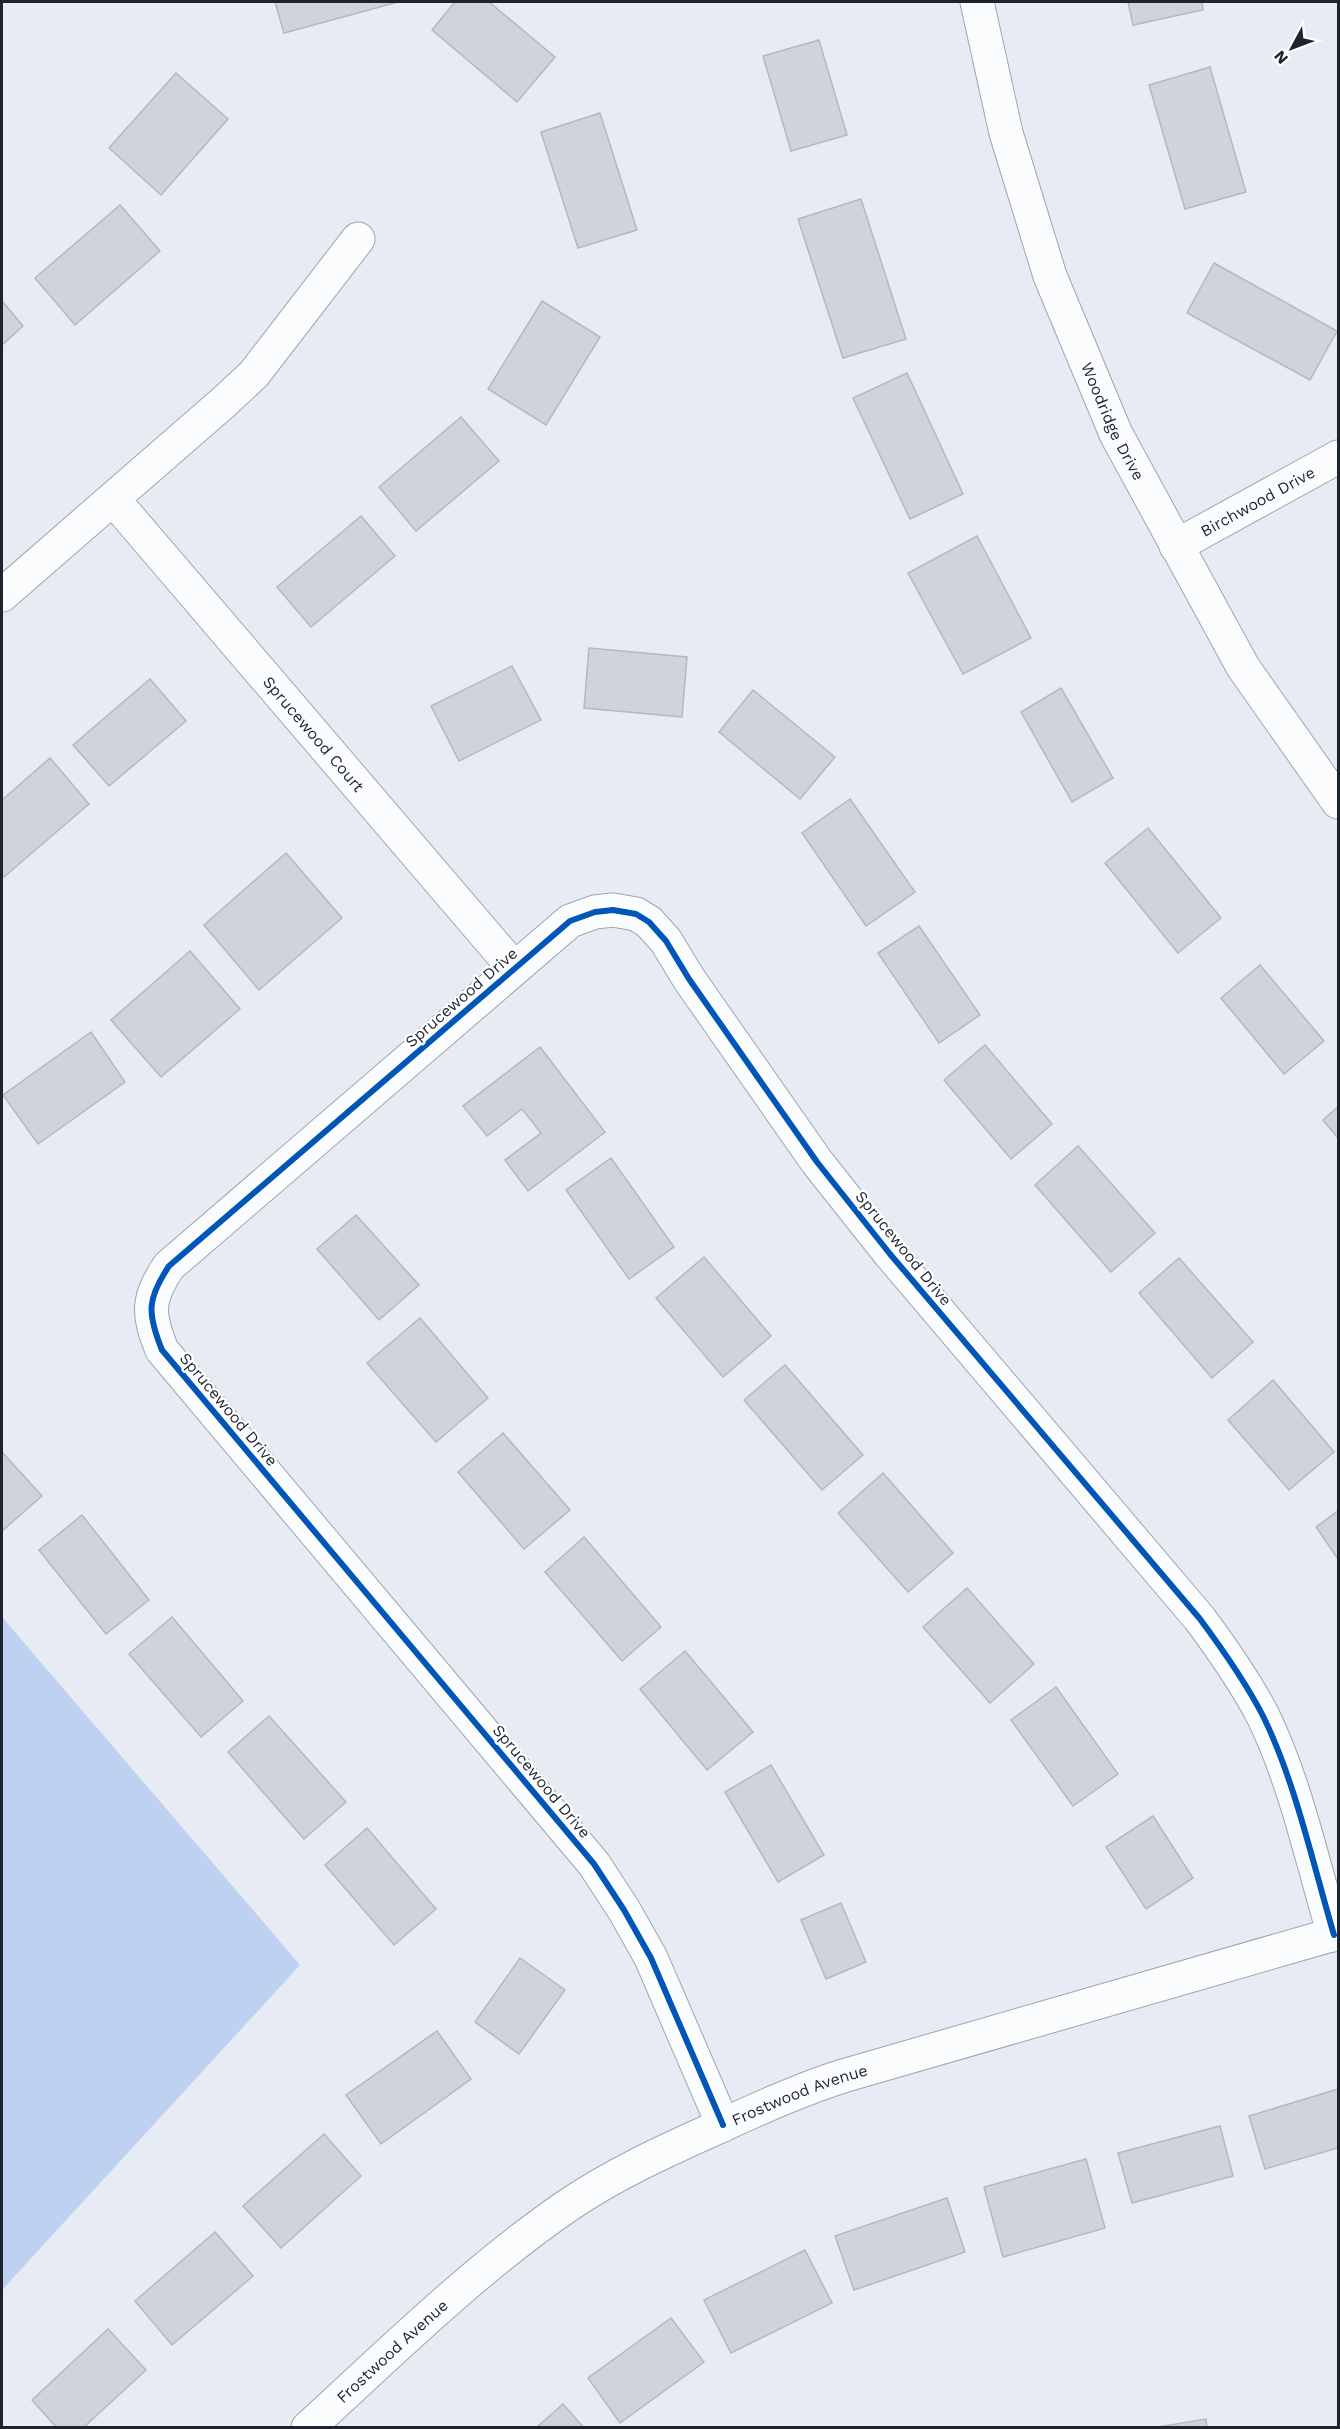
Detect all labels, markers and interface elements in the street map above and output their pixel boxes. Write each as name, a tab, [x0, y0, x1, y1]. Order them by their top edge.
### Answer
north arrow	[1262, 18, 1322, 78]
text: N	[1270, 47, 1292, 68]
street label: Woodridge Drive	[1077, 359, 1148, 484]
street label: Birchwood Drive	[1197, 463, 1318, 541]
street label: Sprucewood Court	[259, 673, 368, 796]
street label: Sprucewood Drive	[401, 944, 521, 1051]
street label: Sprucewood Drive	[851, 1187, 956, 1310]
street label: Sprucewood Drive	[176, 1349, 282, 1470]
street label: Sprucewood Drive	[489, 1721, 595, 1842]
street label: Frostwood Avenue	[729, 2060, 870, 2130]
street label: Frostwood Avenue	[333, 2296, 452, 2407]

